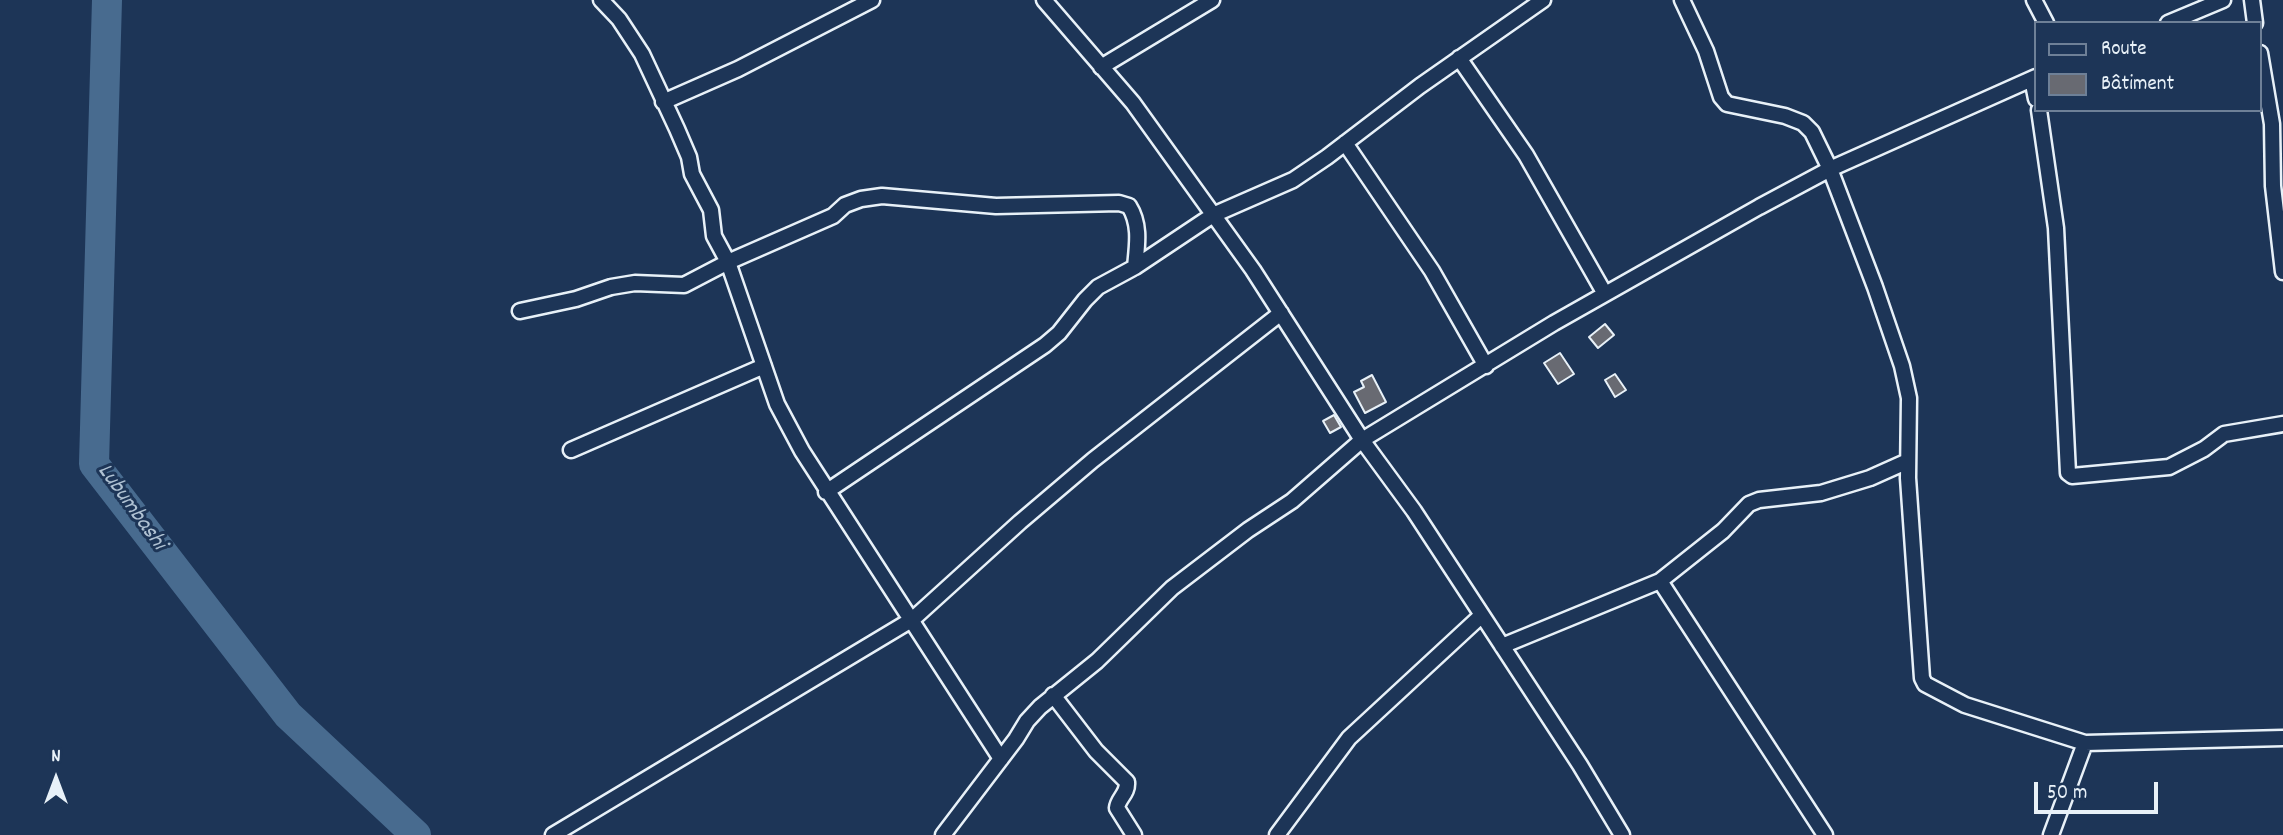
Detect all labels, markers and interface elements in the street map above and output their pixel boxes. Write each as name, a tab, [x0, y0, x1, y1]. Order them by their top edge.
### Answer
legend	[2035, 21, 2262, 112]
text: Route	[2101, 35, 2147, 65]
text: Bâtiment	[2101, 70, 2174, 100]
water label: Lubumbashi	[89, 459, 171, 557]
north arrow	[21, 744, 91, 814]
text: N	[51, 744, 61, 771]
scale bar	[2038, 768, 2162, 812]
text: 50 m	[2047, 779, 2087, 809]

